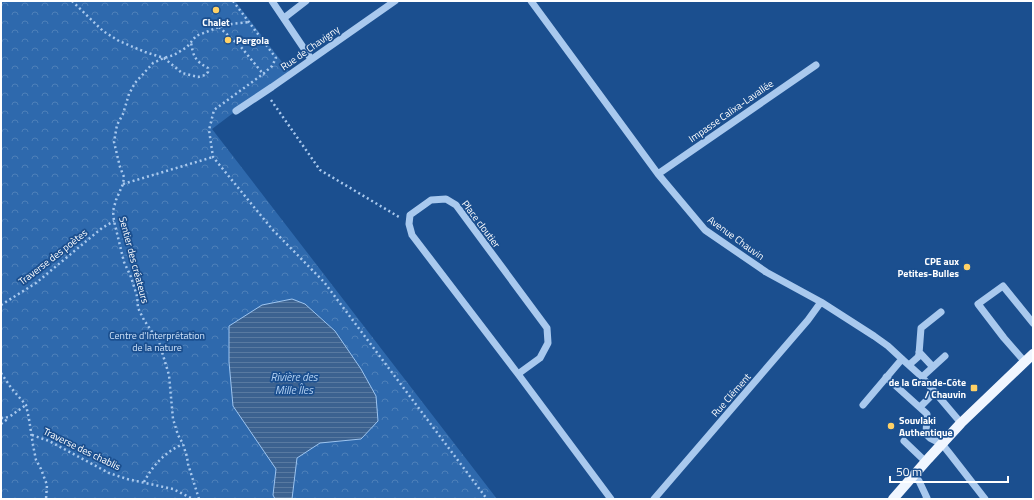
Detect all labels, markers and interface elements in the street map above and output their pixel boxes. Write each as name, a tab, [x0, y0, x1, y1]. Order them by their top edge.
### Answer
marker: Chalet	[211, 5, 221, 15]
place label: Chalet	[202, 15, 230, 30]
street label: Rue de Chavigny	[277, 22, 343, 74]
place label: Pergola	[236, 33, 269, 48]
marker: Pergola	[223, 35, 233, 45]
street label: Impasse Calixa-Lavallée	[685, 76, 777, 146]
street label: Place cloutier	[458, 197, 504, 251]
street label: Avenue Chauvin	[704, 212, 768, 264]
street label: Sentier des créateurs	[115, 215, 153, 305]
street label: Traverse des poètes	[15, 225, 91, 289]
place label: CPE aux Petites-Bulles	[897, 254, 959, 281]
marker: CPE aux Petites-Bulles	[962, 262, 972, 272]
park label: Centre d'Interprétation de la nature	[109, 328, 205, 355]
water label: Rivière des Mille Îles	[271, 369, 319, 398]
street label: Rue Clément	[708, 369, 755, 420]
place label: de la Grande-Côte / Chauvin	[889, 375, 966, 402]
marker: de la Grande-Côte / Chauvin	[969, 383, 979, 393]
place label: Souvlaki Authentique	[899, 413, 953, 440]
marker: Souvlaki Authentique	[886, 421, 896, 431]
street label: Traverse des chablis	[41, 424, 123, 474]
scale bar	[890, 458, 1008, 484]
text: 50 m	[896, 462, 922, 481]

